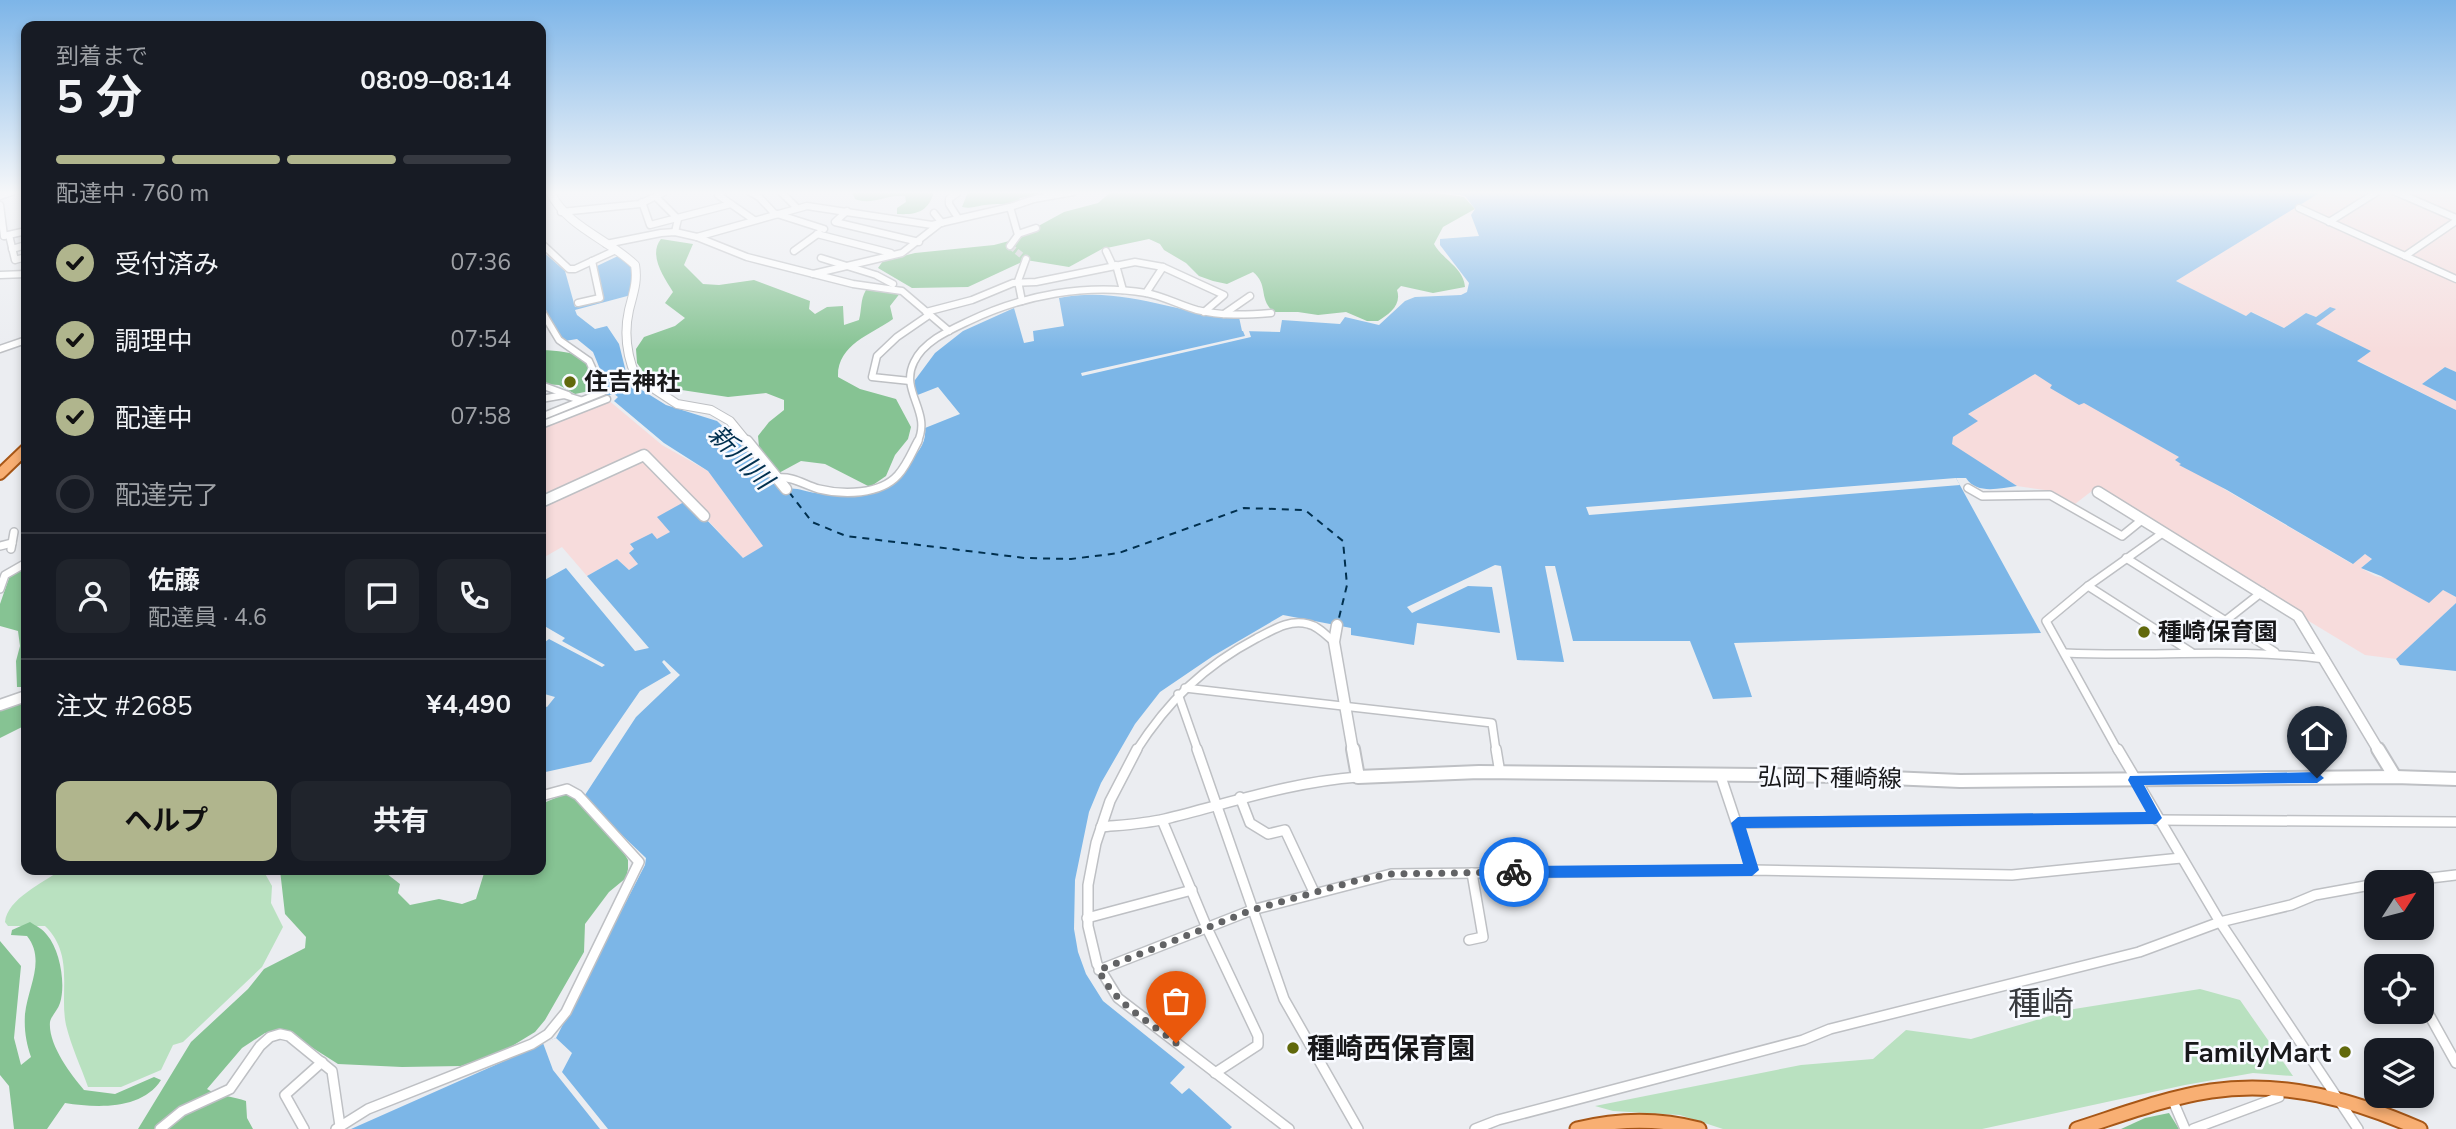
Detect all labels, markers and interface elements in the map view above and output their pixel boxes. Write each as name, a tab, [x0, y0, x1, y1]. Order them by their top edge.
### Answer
text: 到着まで	[56, 41, 148, 72]
text: 08:09–08:14	[360, 63, 511, 98]
text: 5 分	[56, 66, 142, 129]
text: 配達中 · 760 m	[56, 178, 209, 209]
icon: check	[56, 244, 94, 282]
text: 受付済み	[115, 247, 219, 282]
text: 07:36	[451, 247, 511, 278]
icon: check	[56, 321, 94, 359]
text: 調理中	[115, 324, 193, 359]
text: 07:54	[451, 324, 511, 355]
place label: 住吉神社	[584, 366, 680, 398]
marker: 住吉神社	[562, 374, 578, 390]
icon: check	[56, 398, 94, 436]
text: 配達中	[115, 401, 193, 436]
text: 07:58	[451, 401, 511, 432]
water label: 新川川	[701, 417, 783, 499]
text: 配達完了	[115, 478, 219, 513]
button: person	[56, 559, 130, 633]
button: chat	[345, 559, 419, 633]
button: phone	[437, 559, 511, 633]
text: 佐藤	[148, 563, 200, 598]
text: 配達員 · 4.6	[148, 602, 267, 633]
place label: 種崎保育園	[2158, 616, 2278, 648]
marker: 種崎保育園	[2136, 624, 2152, 640]
text: ¥4,490	[427, 687, 511, 722]
text: 注文 #2685	[56, 689, 193, 724]
pin	[2287, 706, 2347, 778]
icon: home	[2298, 717, 2336, 755]
street label: 弘岡下種崎線	[1758, 761, 1902, 795]
button: ヘルプ	[56, 781, 277, 861]
button: 共有	[291, 781, 511, 861]
courier	[1479, 837, 1549, 907]
icon: bike	[1495, 853, 1533, 891]
north arrow	[2364, 870, 2434, 940]
map controls	[2364, 870, 2434, 1108]
button: locate	[2364, 954, 2434, 1024]
pin	[1146, 971, 1206, 1043]
icon: bag	[1157, 982, 1195, 1020]
district label: 種崎	[2008, 982, 2074, 1027]
place label: 種崎西保育園	[1307, 1030, 1475, 1068]
place label: FamilyMart	[2183, 1034, 2331, 1072]
button: layers	[2364, 1038, 2434, 1108]
marker: 種崎西保育園	[1285, 1040, 1301, 1056]
marker: FamilyMart	[2337, 1044, 2353, 1060]

